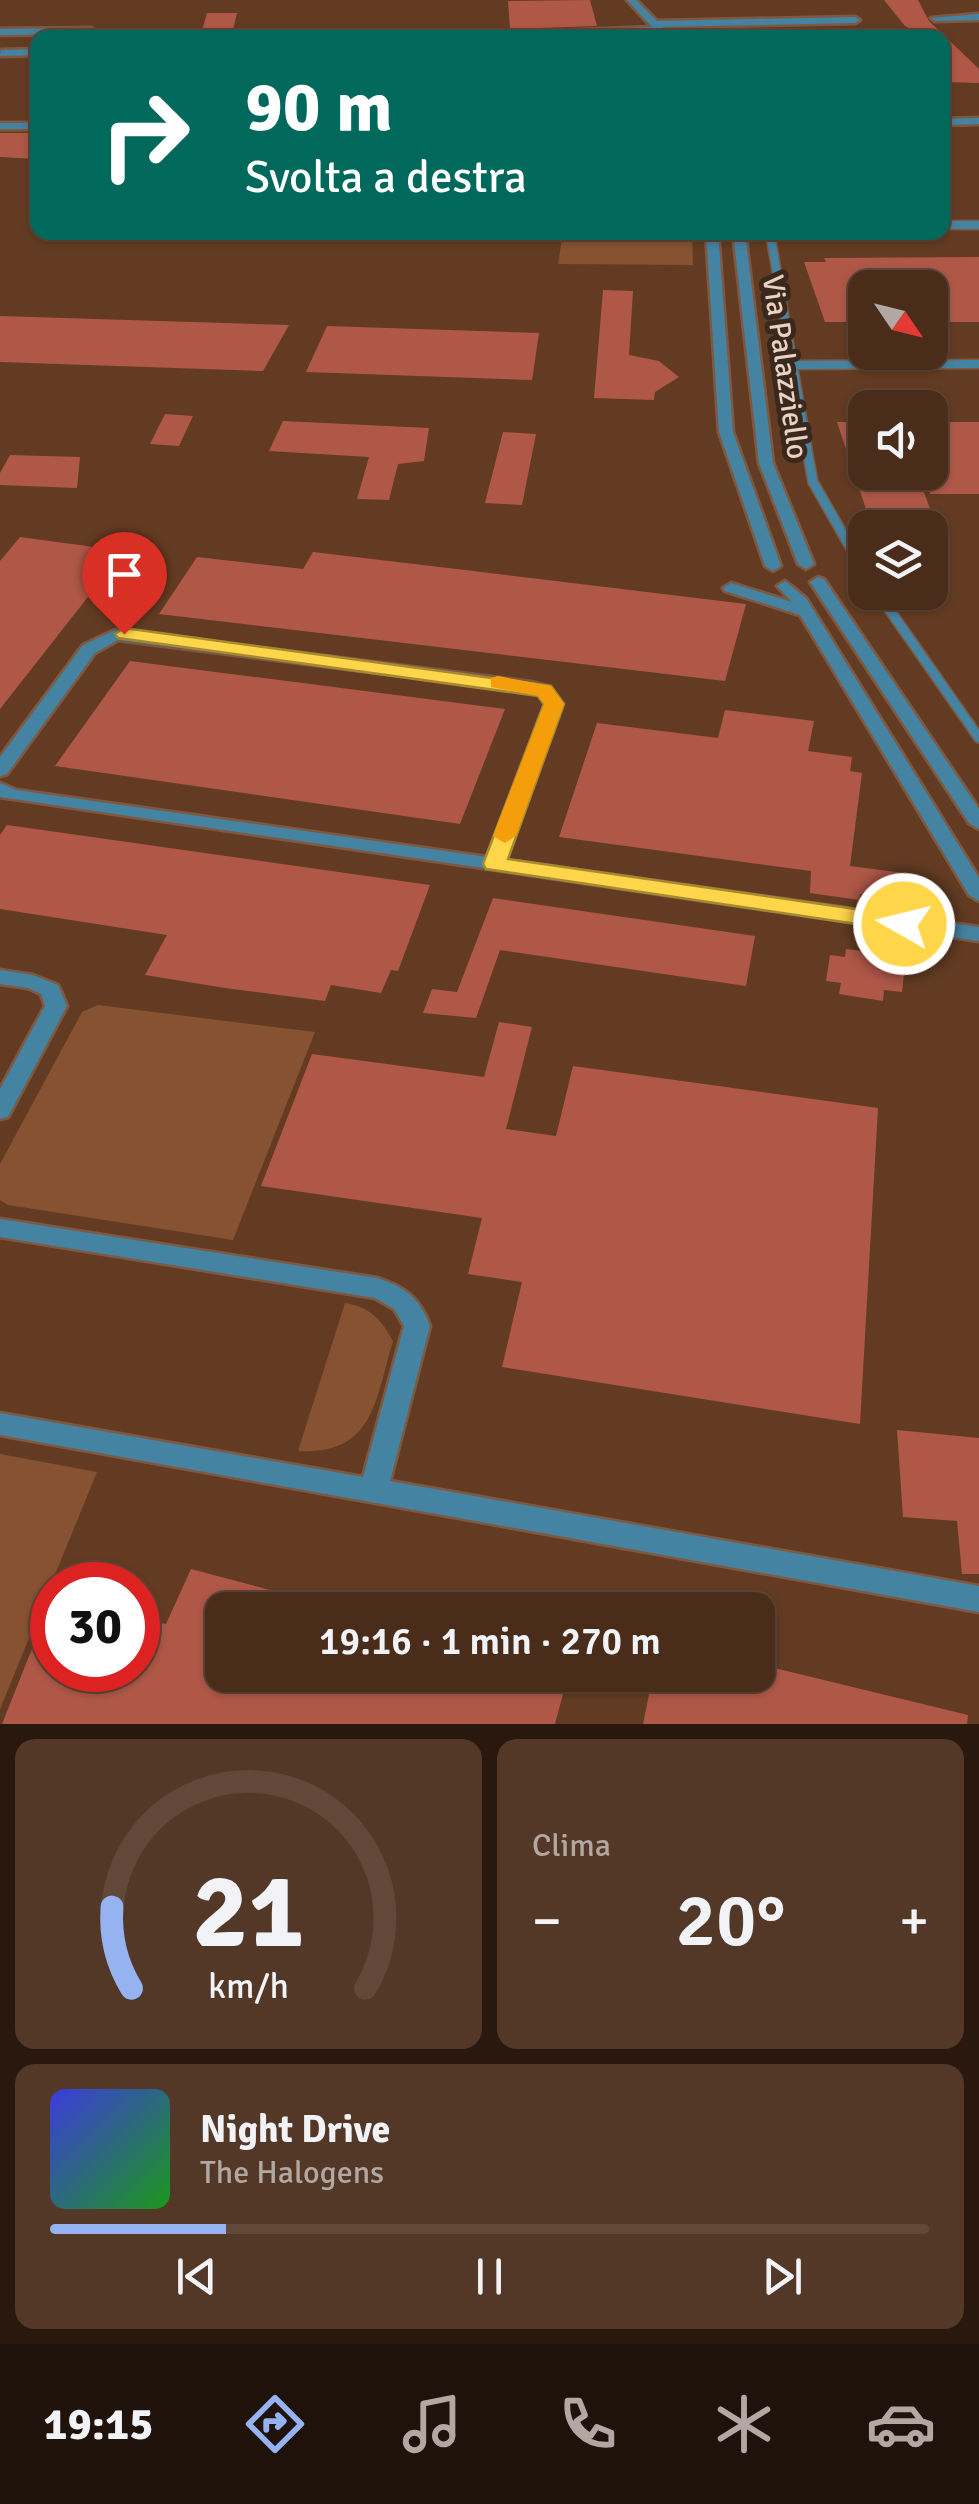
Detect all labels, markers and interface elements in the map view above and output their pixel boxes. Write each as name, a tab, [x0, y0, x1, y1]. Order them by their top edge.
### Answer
text: 90 m	[245, 64, 393, 150]
icon: right	[80, 70, 210, 200]
text: Svolta a destra	[245, 150, 527, 205]
north arrow	[848, 270, 948, 370]
map controls	[848, 270, 948, 610]
street label: Via Palazziello	[754, 273, 816, 461]
button: sound	[848, 390, 948, 490]
button: layers	[848, 510, 948, 610]
pin	[82, 532, 167, 635]
icon: arrive	[97, 547, 152, 602]
position arrow	[852, 872, 956, 976]
speed limit sign: 30	[30, 1562, 160, 1692]
text: 19:16 · 1 min · 270 m	[319, 1618, 661, 1665]
text: Clima	[532, 1826, 611, 1865]
text: 21	[192, 1848, 305, 1976]
text: 20°	[676, 1874, 785, 1967]
text: −	[532, 1887, 562, 1955]
text: +	[899, 1887, 929, 1955]
text: km/h	[208, 1964, 289, 2008]
text: Night Drive	[200, 2106, 390, 2153]
text: The Halogens	[200, 2153, 384, 2192]
icon: previous	[169, 2249, 224, 2304]
icon: pause	[462, 2249, 517, 2304]
icon: next	[755, 2249, 810, 2304]
icon: directions	[240, 2389, 310, 2459]
icon: music	[397, 2389, 467, 2459]
icon: phone	[553, 2389, 623, 2459]
icon: climate	[709, 2389, 779, 2459]
icon: car	[866, 2389, 936, 2459]
text: 19:15	[43, 2397, 154, 2452]

